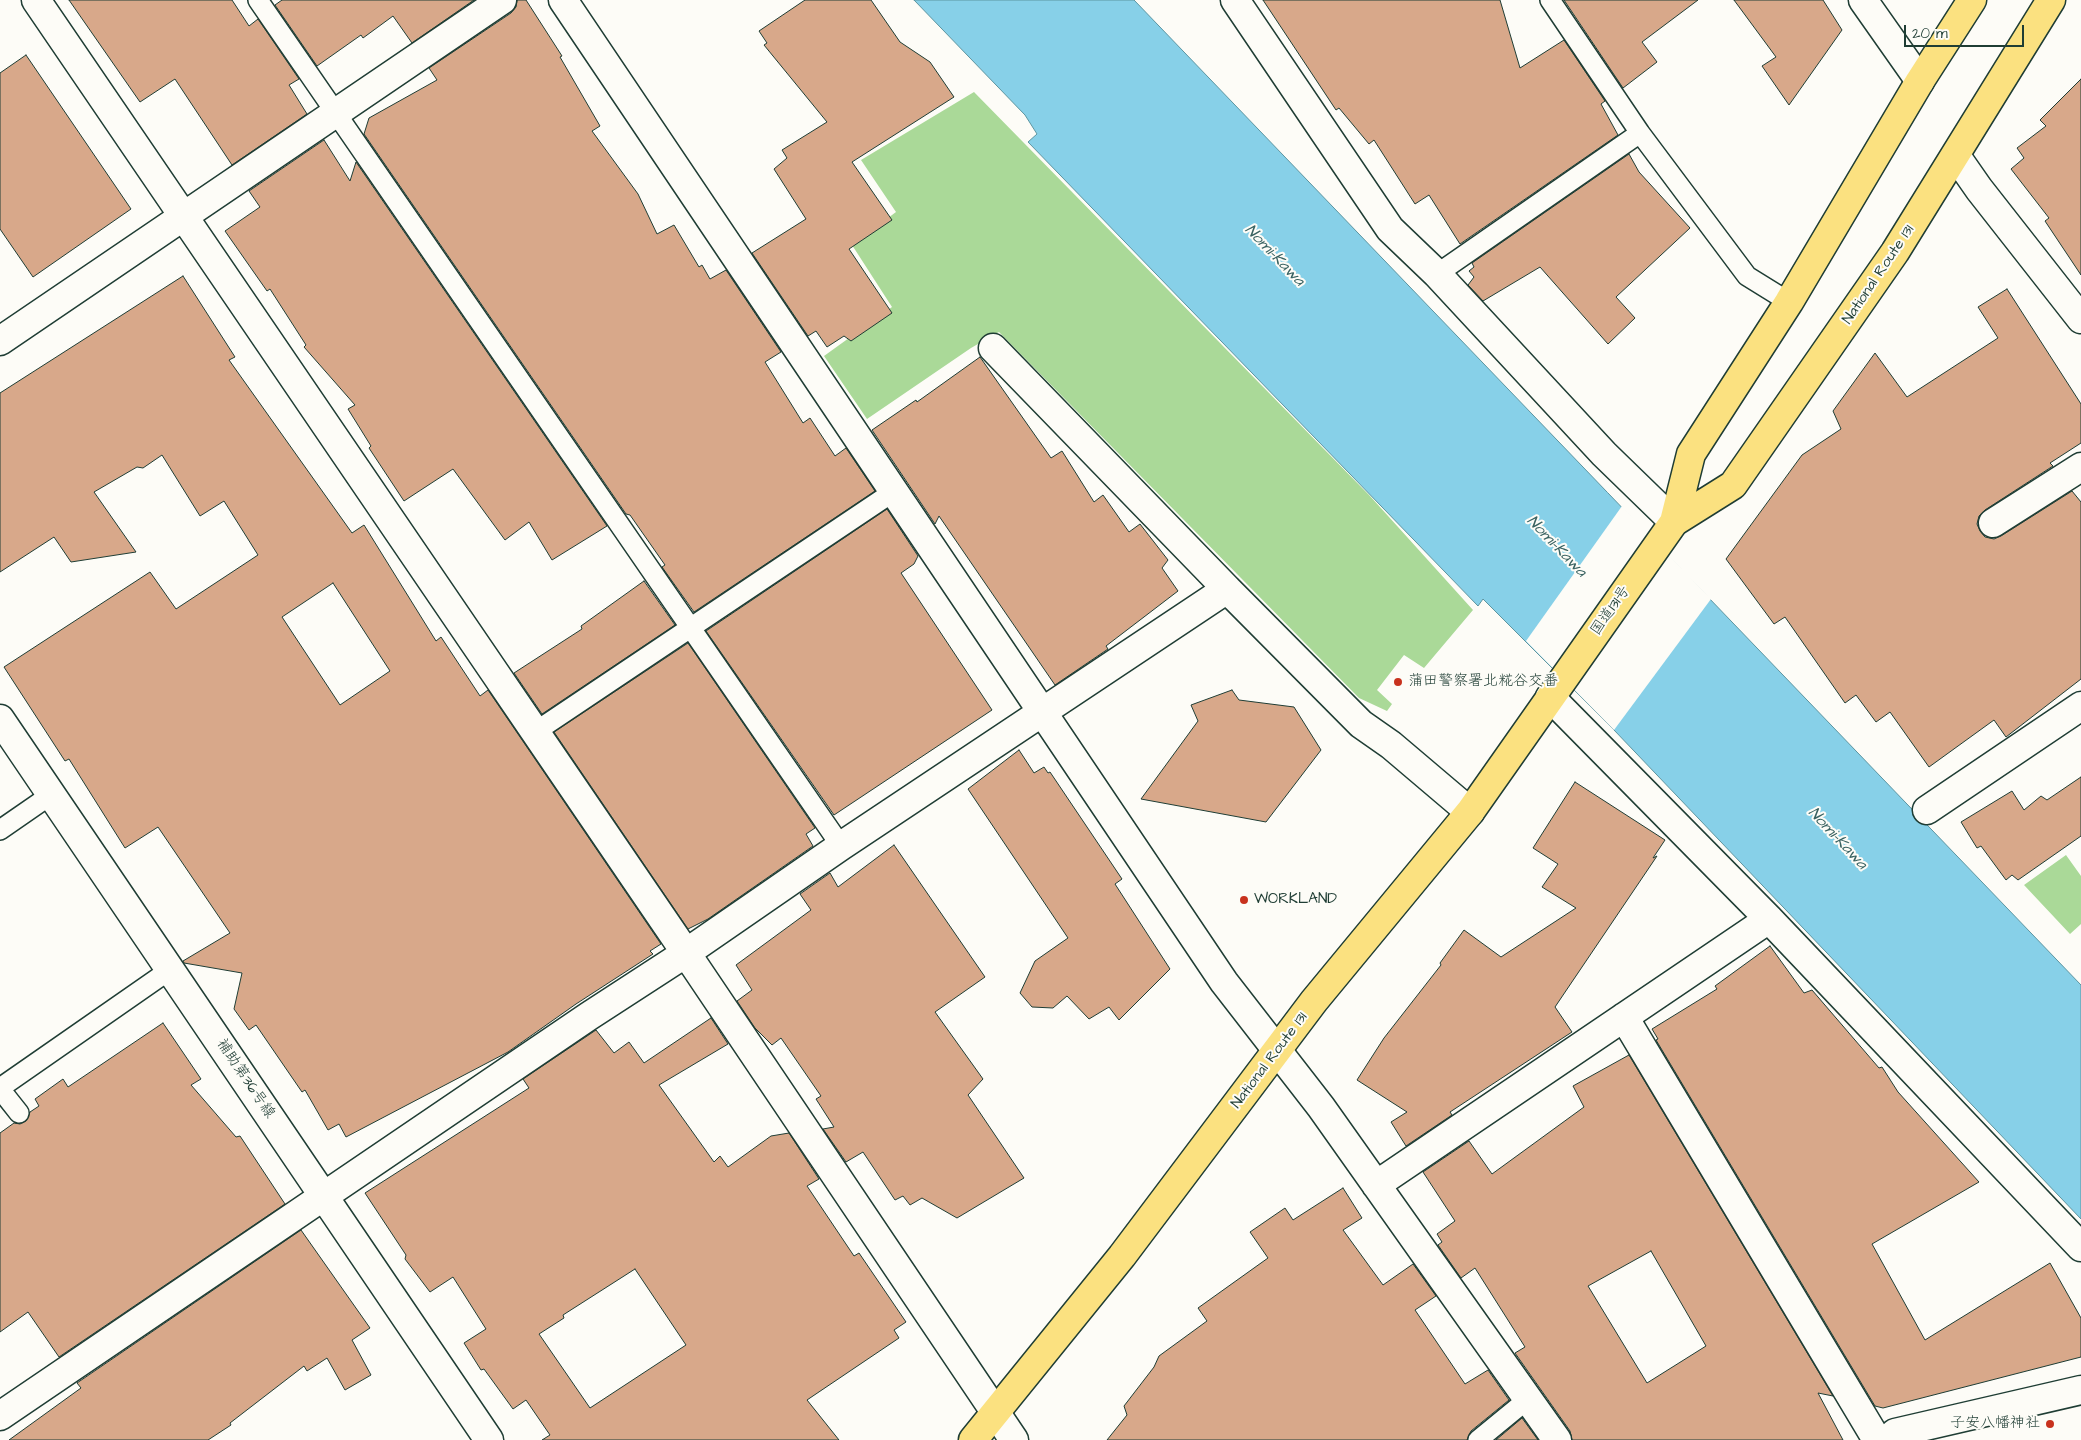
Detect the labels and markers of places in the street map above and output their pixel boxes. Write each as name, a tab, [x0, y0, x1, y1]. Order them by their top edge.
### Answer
place label: 蒲田警察署北糀谷交番	[1408, 673, 1558, 691]
marker: 蒲田警察署北糀谷交番	[1392, 676, 1404, 688]
place label: WORKLAND	[1254, 891, 1337, 909]
marker: WORKLAND	[1238, 894, 1250, 906]
place label: 子安八幡神社	[1950, 1415, 2040, 1433]
marker: 子安八幡神社	[2044, 1418, 2056, 1430]

